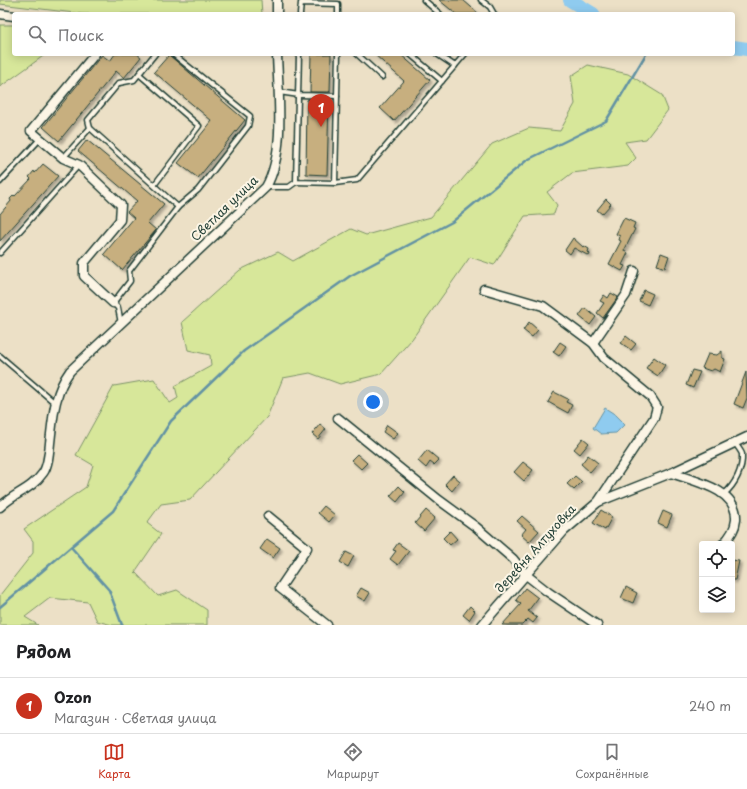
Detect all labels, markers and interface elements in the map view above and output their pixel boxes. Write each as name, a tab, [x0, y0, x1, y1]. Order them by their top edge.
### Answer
search box	[12, 12, 735, 56]
icon: search	[26, 23, 48, 45]
text: Поиск	[58, 23, 104, 46]
pin: 1	[308, 94, 334, 127]
street label: Светлая улица	[186, 171, 262, 245]
your location	[363, 392, 383, 412]
street label: деревня Алтуховка	[491, 500, 580, 596]
map controls	[699, 541, 735, 613]
button: locate	[699, 541, 735, 577]
button: layers	[699, 577, 735, 613]
text: Рядом	[16, 638, 71, 664]
text: Ozon	[54, 685, 92, 708]
text: 1	[26, 696, 32, 715]
text: 240 m	[689, 696, 731, 715]
text: Магазин · Светлая улица	[54, 708, 216, 727]
tab: Карта	[98, 741, 130, 782]
tab: Маршрут	[327, 741, 379, 782]
tab: Сохранённые	[575, 741, 649, 782]

